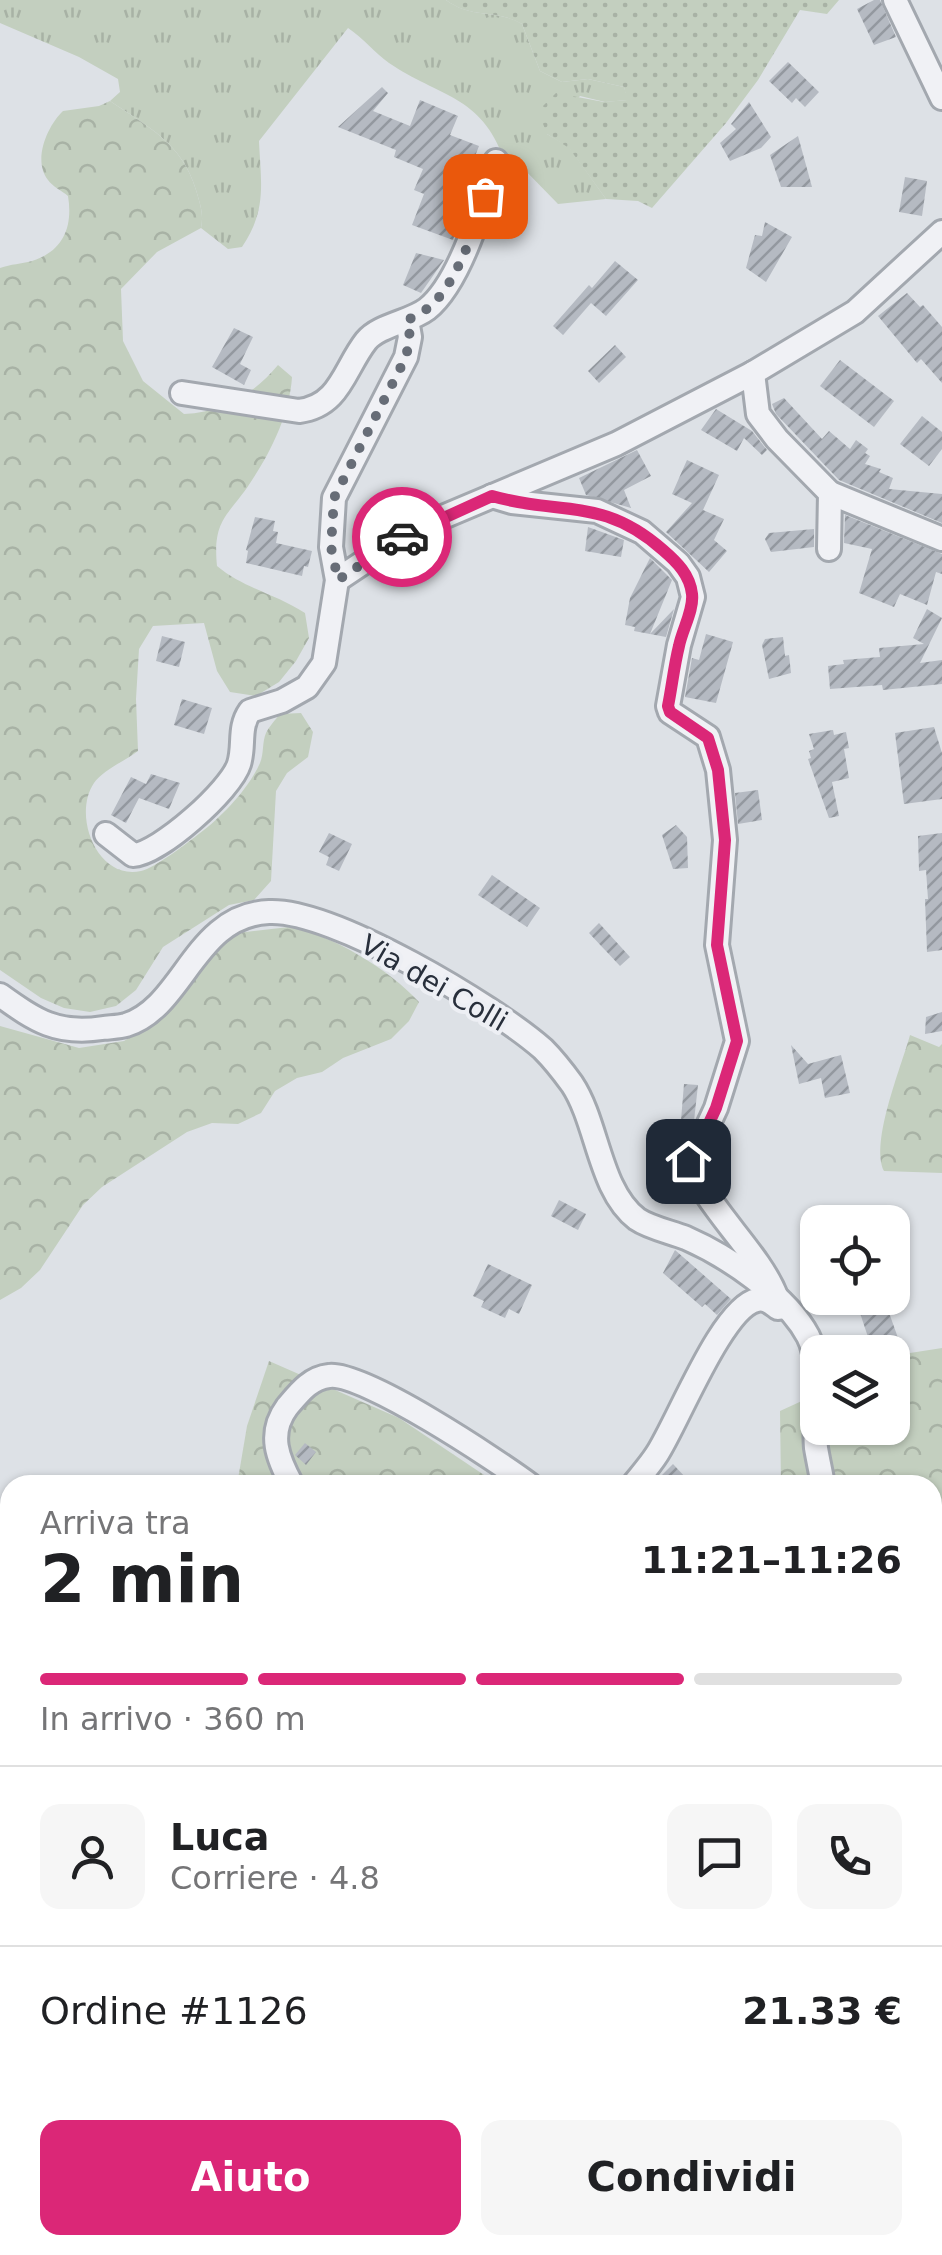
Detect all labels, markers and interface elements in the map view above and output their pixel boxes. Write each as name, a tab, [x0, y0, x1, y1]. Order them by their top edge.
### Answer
pin	[443, 154, 528, 239]
icon: bag	[458, 169, 513, 224]
courier	[352, 487, 452, 587]
icon: car	[375, 510, 430, 565]
street label: Via dei Colli	[355, 928, 513, 1038]
pin	[646, 1119, 731, 1204]
icon: home	[661, 1134, 716, 1189]
map controls	[800, 1205, 910, 1445]
button: locate	[800, 1205, 910, 1315]
button: layers	[800, 1335, 910, 1445]
text: Arriva tra	[40, 1504, 191, 1542]
text: 11:21–11:26	[641, 1538, 902, 1582]
text: 2 min	[40, 1542, 244, 1617]
text: In arrivo · 360 m	[40, 1700, 306, 1738]
button: person	[40, 1804, 145, 1909]
button: chat	[667, 1804, 772, 1909]
button: phone	[797, 1804, 902, 1909]
text: Luca	[170, 1815, 269, 1859]
text: Corriere · 4.8	[170, 1859, 380, 1897]
text: Ordine #1126	[40, 1989, 308, 2033]
text: 21.33 €	[742, 1989, 902, 2033]
button: Aiuto	[40, 2120, 461, 2235]
button: Condividi	[481, 2120, 902, 2235]

